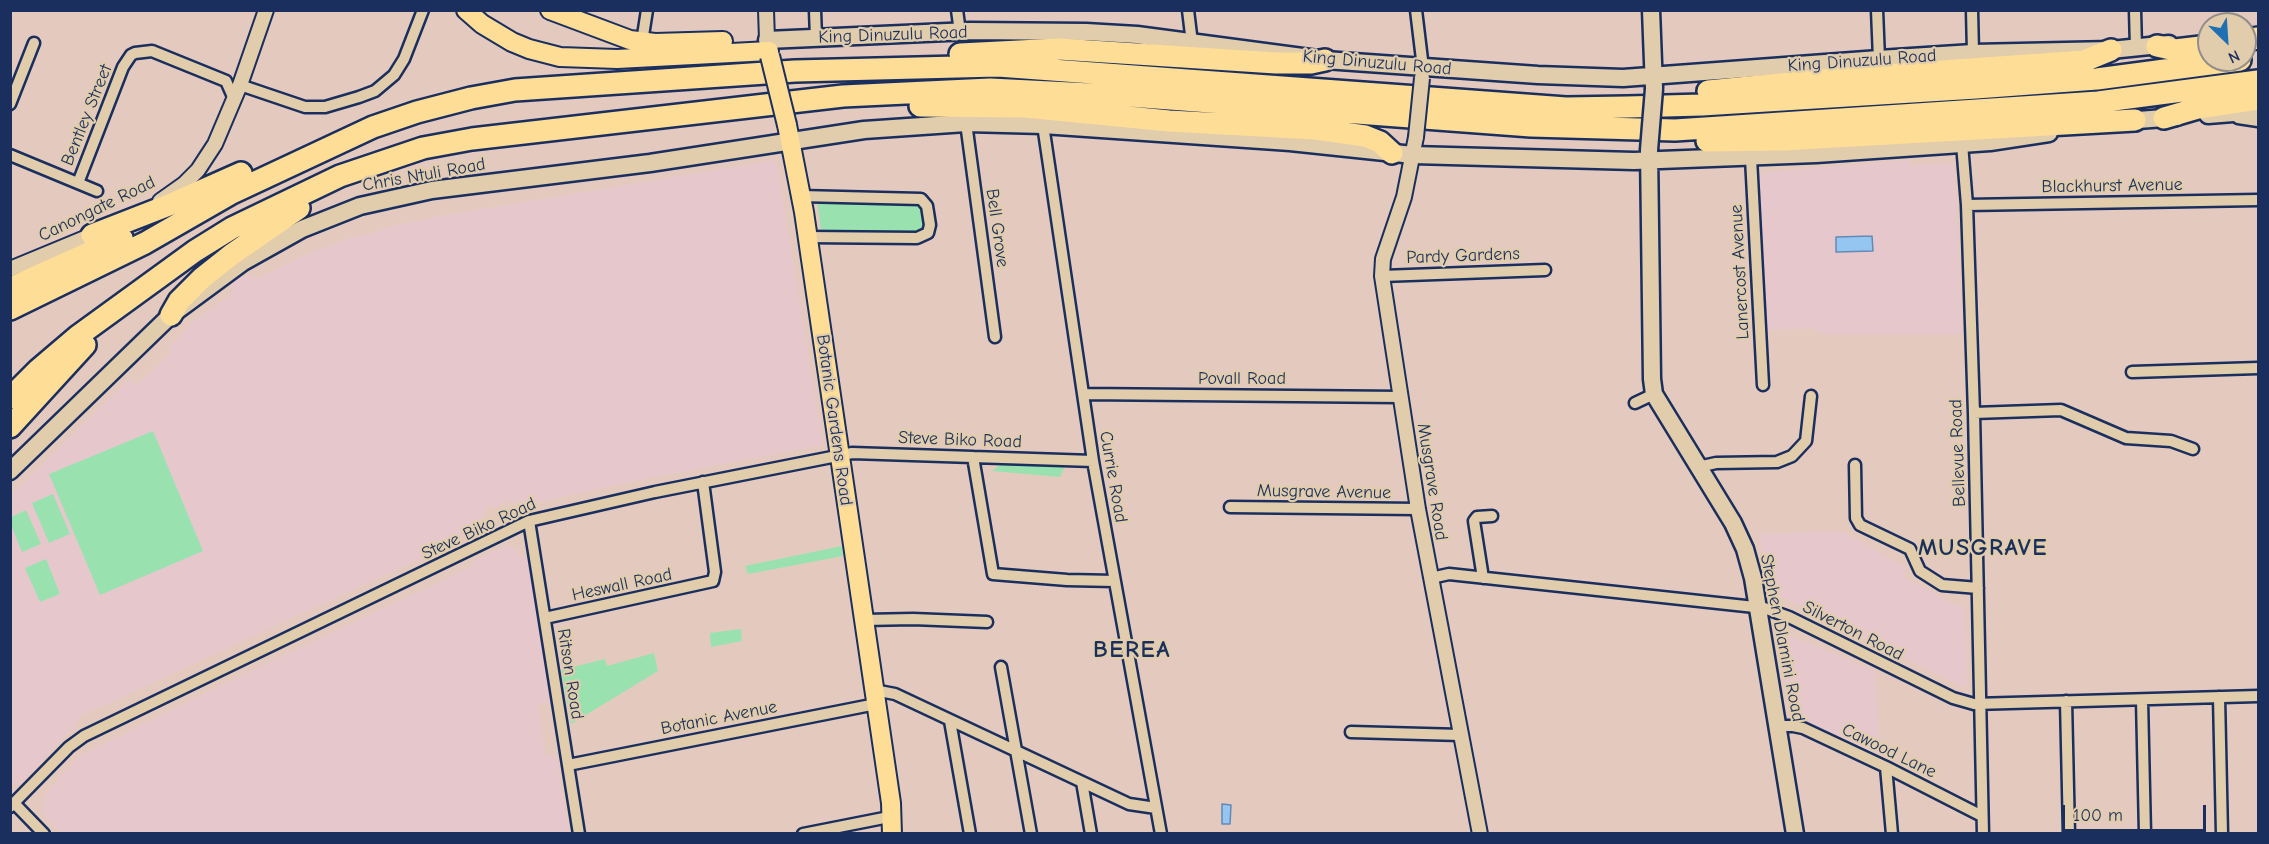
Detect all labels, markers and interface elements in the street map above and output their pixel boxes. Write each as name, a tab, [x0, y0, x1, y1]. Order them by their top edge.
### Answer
north arrow	[2197, 12, 2257, 72]
street label: King Dinuzulu Road	[818, 22, 968, 48]
street label: King Dinuzulu Road	[1787, 45, 1937, 77]
street label: King Dinuzulu Road	[1302, 46, 1452, 80]
text: N	[2225, 46, 2242, 67]
street label: Bentley Street	[57, 61, 117, 169]
street label: Chris Ntuli Road	[361, 154, 487, 196]
street label: Canongate Road	[35, 171, 159, 247]
street label: Blackhurst Avenue	[2041, 174, 2183, 198]
street label: Bell Grove	[981, 187, 1013, 269]
street label: Lanercost Avenue	[1726, 204, 1754, 340]
street label: Pardy Gardens	[1406, 243, 1520, 269]
street label: Botanic Gardens Road	[811, 333, 857, 507]
street label: Povall Road	[1198, 368, 1286, 390]
street label: Bellevue Road	[1945, 399, 1971, 507]
street label: Musgrave Road	[1412, 422, 1452, 542]
street label: Steve Biko Road	[898, 427, 1022, 453]
street label: Currie Road	[1094, 430, 1132, 524]
street label: Musgrave Avenue	[1257, 480, 1391, 504]
street label: Steve Biko Road	[418, 493, 540, 565]
district label: MUSGRAVE	[1918, 534, 2048, 562]
street label: Stephen Dlamini Road	[1755, 552, 1809, 724]
street label: Heswall Road	[570, 564, 674, 606]
street label: Silverton Road	[1799, 596, 1907, 666]
street label: Ritson Road	[552, 627, 588, 721]
district label: BEREA	[1093, 636, 1171, 664]
street label: Botanic Avenue	[659, 696, 779, 740]
street label: Cawood Lane	[1838, 719, 1940, 783]
scale bar	[2065, 793, 2209, 831]
text: 100 m	[2073, 805, 2123, 826]

